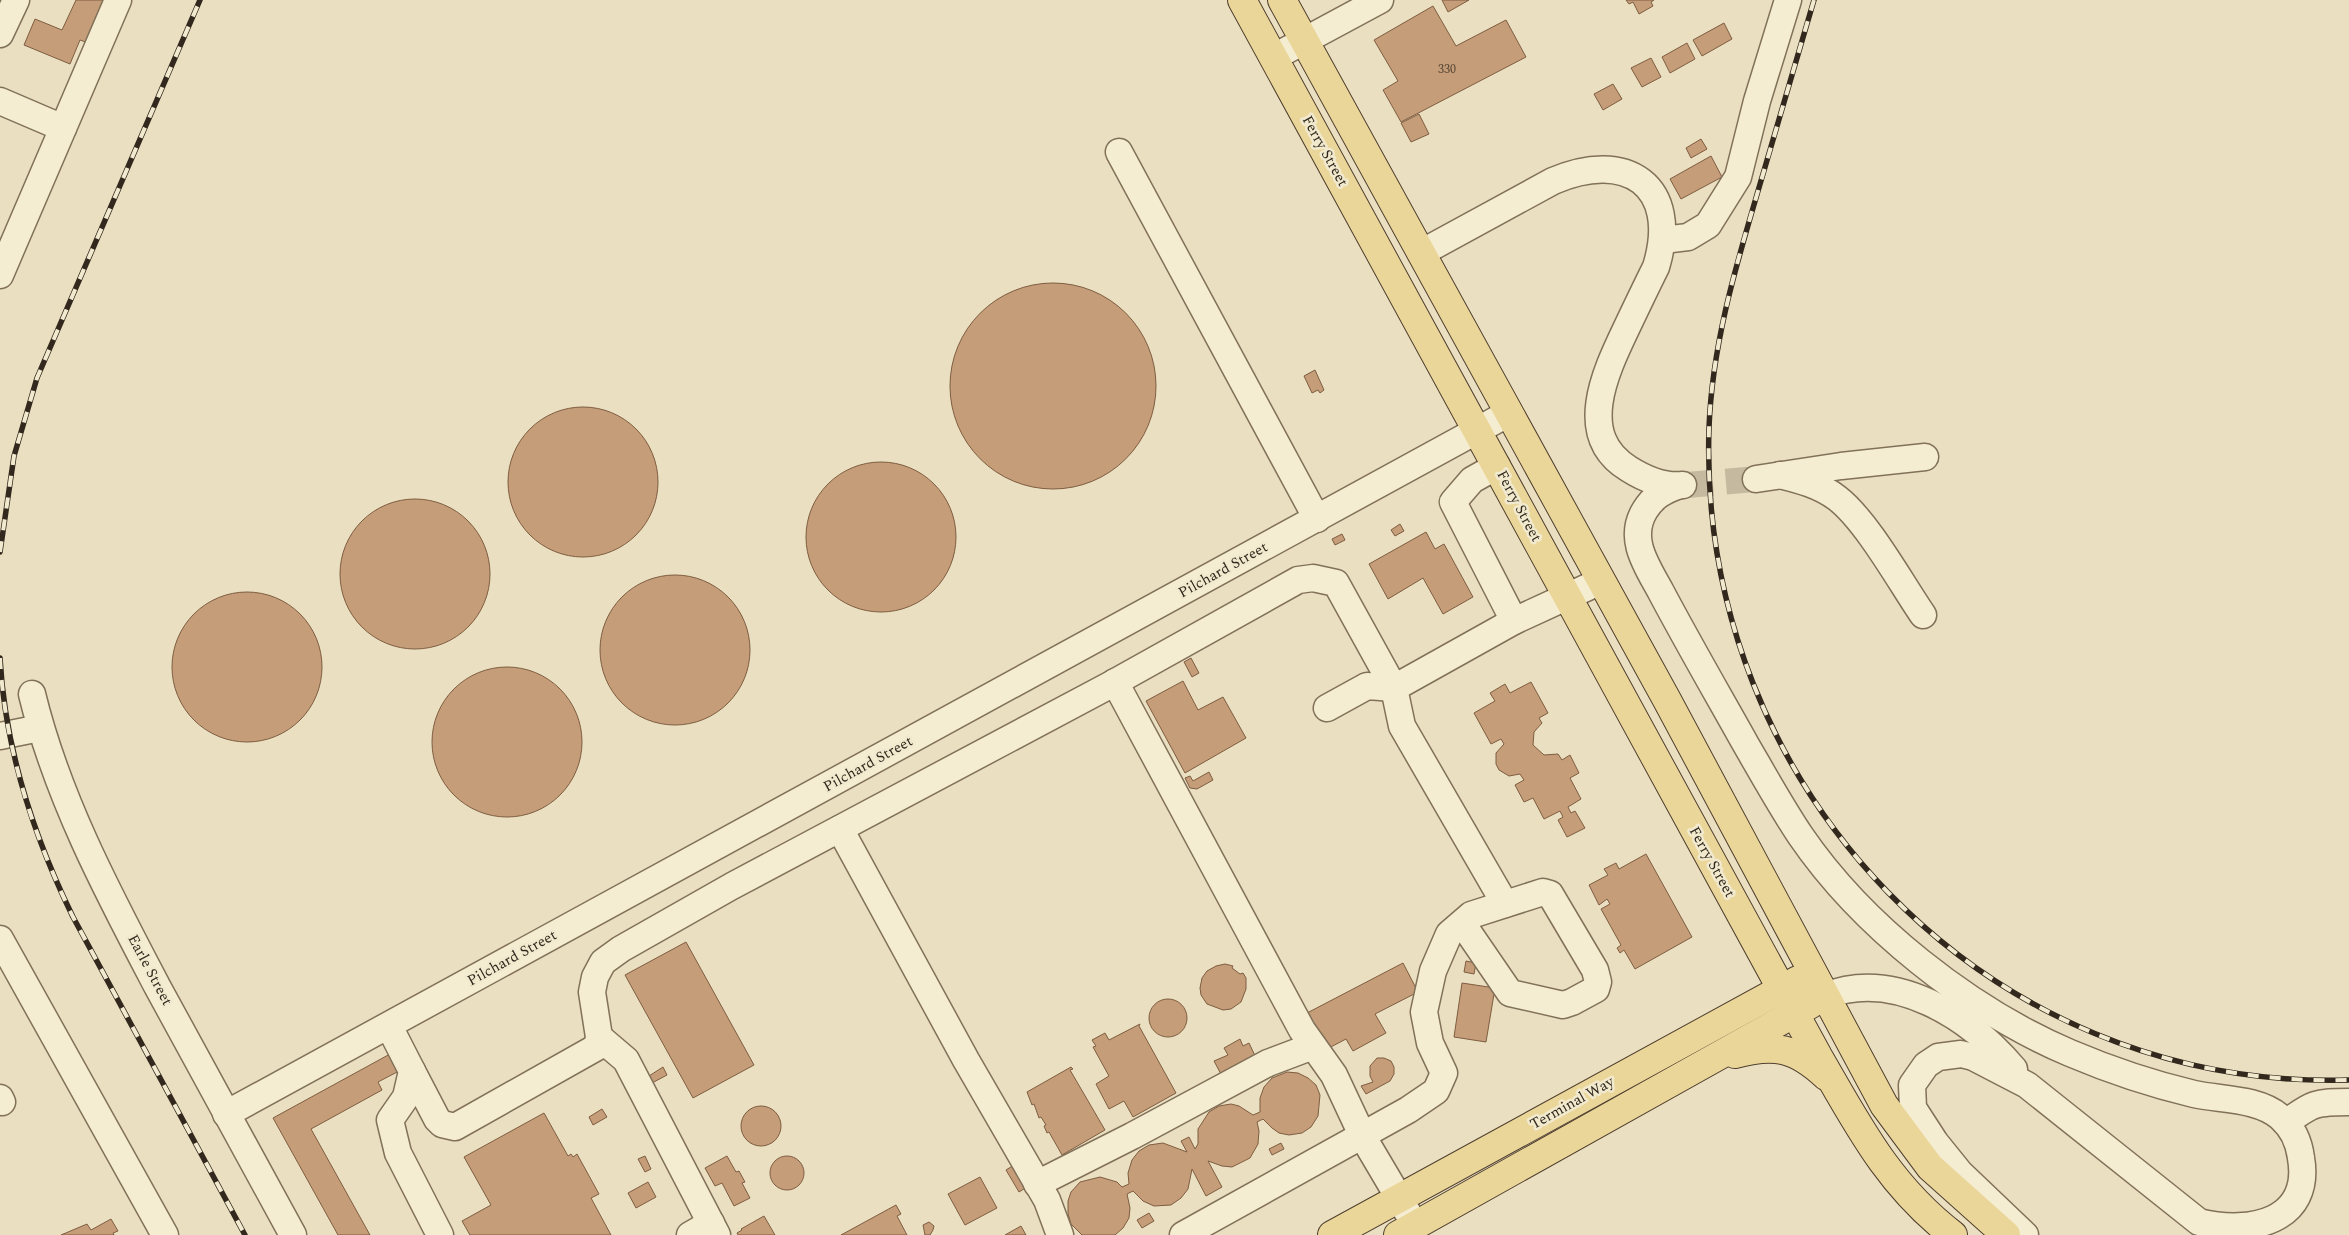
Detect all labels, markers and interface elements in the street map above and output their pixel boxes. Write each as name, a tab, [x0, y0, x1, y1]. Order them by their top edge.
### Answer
house number: 330	[1438, 60, 1456, 79]
street label: Ferry Street	[1296, 111, 1354, 191]
street label: Ferry Street	[1490, 466, 1548, 546]
street label: Pilchard Street	[1174, 536, 1272, 604]
street label: Pilchard Street	[819, 730, 917, 798]
street label: Ferry Street	[1683, 822, 1741, 902]
street label: Pilchard Street	[463, 924, 561, 992]
street label: Earle Street	[122, 930, 178, 1010]
street label: Terminal Way	[1526, 1070, 1619, 1136]

